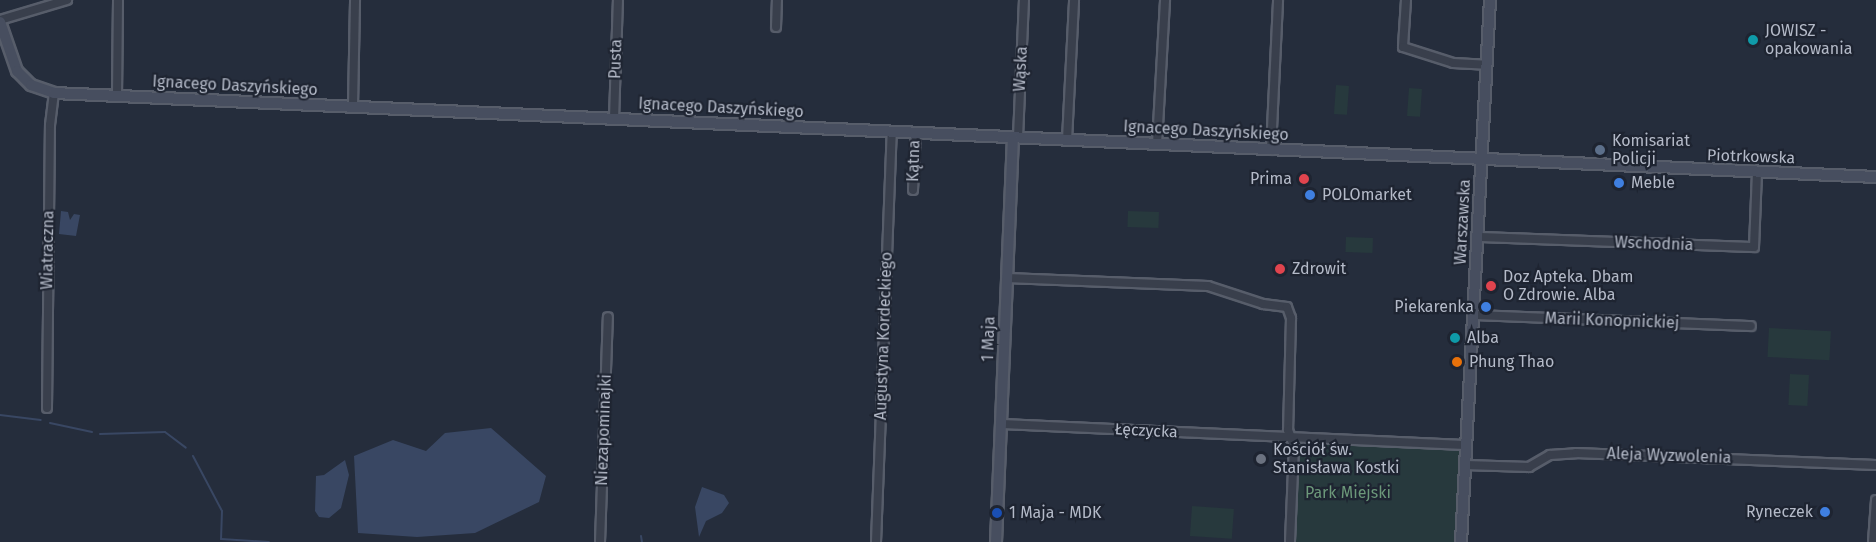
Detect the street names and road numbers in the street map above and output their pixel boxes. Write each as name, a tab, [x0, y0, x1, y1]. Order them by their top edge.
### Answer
street label: Pusta	[606, 39, 626, 79]
street label: Wąska	[1010, 46, 1032, 92]
street label: Ignacego Daszyńskiego	[152, 72, 318, 100]
street label: Ignacego Daszyńskiego	[638, 94, 804, 122]
street label: Ignacego Daszyńskiego	[1123, 117, 1289, 145]
street label: Kątna	[904, 140, 924, 182]
street label: Piotrkowska	[1707, 146, 1795, 168]
street label: Warszawska	[1451, 179, 1475, 265]
street label: Wiatraczna	[38, 210, 58, 290]
street label: Wschodnia	[1614, 233, 1694, 255]
street label: Augustyna Kordeckiego	[871, 252, 897, 420]
street label: Marii Konopnickiej	[1544, 309, 1680, 333]
street label: 1 Maja	[979, 316, 999, 362]
street label: Niezapominajki	[592, 374, 616, 486]
street label: Łęczycka	[1114, 420, 1178, 442]
street label: Aleja Wyzwolenia	[1606, 444, 1732, 468]

